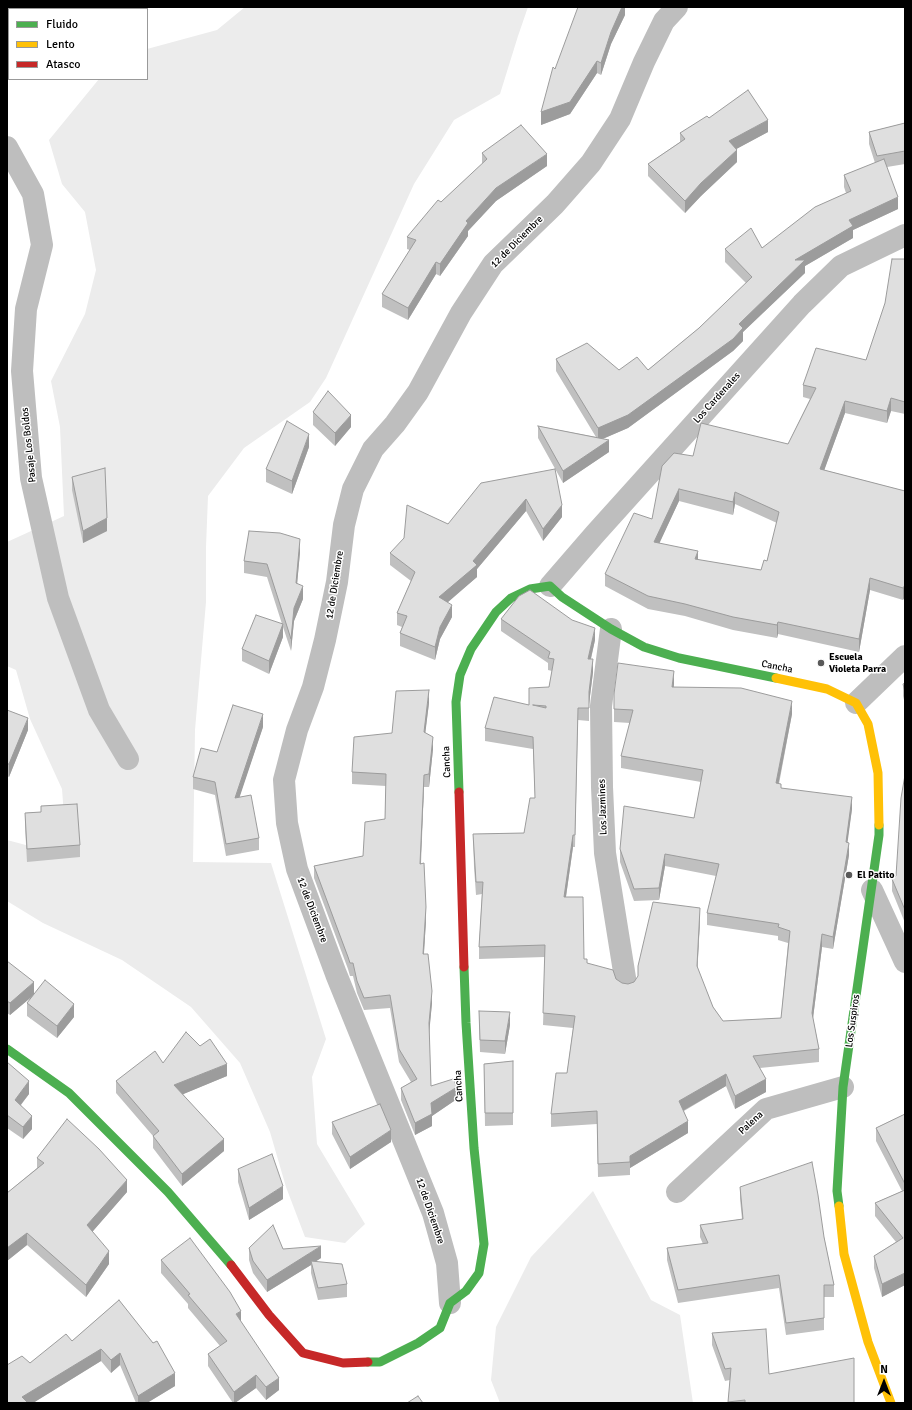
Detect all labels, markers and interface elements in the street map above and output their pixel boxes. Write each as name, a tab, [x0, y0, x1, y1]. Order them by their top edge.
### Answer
legend	[8, 8, 148, 80]
text: Fluido	[46, 17, 78, 32]
text: Lento	[46, 37, 75, 52]
text: Atasco	[46, 57, 81, 72]
street label: 12 de Diciembre	[488, 213, 546, 271]
street label: Los Cardenales	[691, 370, 743, 426]
street label: Pasaje Los Boldos	[19, 407, 39, 483]
street label: 12 de Diciembre	[324, 550, 346, 620]
place label: Escuela Violeta Parra	[829, 651, 886, 674]
street label: Cancha	[760, 658, 794, 676]
marker: Escuela Violeta Parra	[816, 658, 826, 668]
street label: Cancha	[440, 746, 454, 778]
street label: Los Jazmines	[596, 779, 610, 835]
place label: El Patito	[857, 869, 894, 881]
marker: El Patito	[844, 870, 854, 880]
street label: 12 de Diciembre	[294, 876, 330, 944]
street label: Los Suspiros	[843, 994, 863, 1048]
street label: Cancha	[452, 1070, 466, 1102]
street label: Palena	[736, 1109, 766, 1137]
street label: 12 de Diciembre	[413, 1176, 447, 1246]
north arrow	[864, 1362, 904, 1402]
text: N	[880, 1363, 888, 1376]

